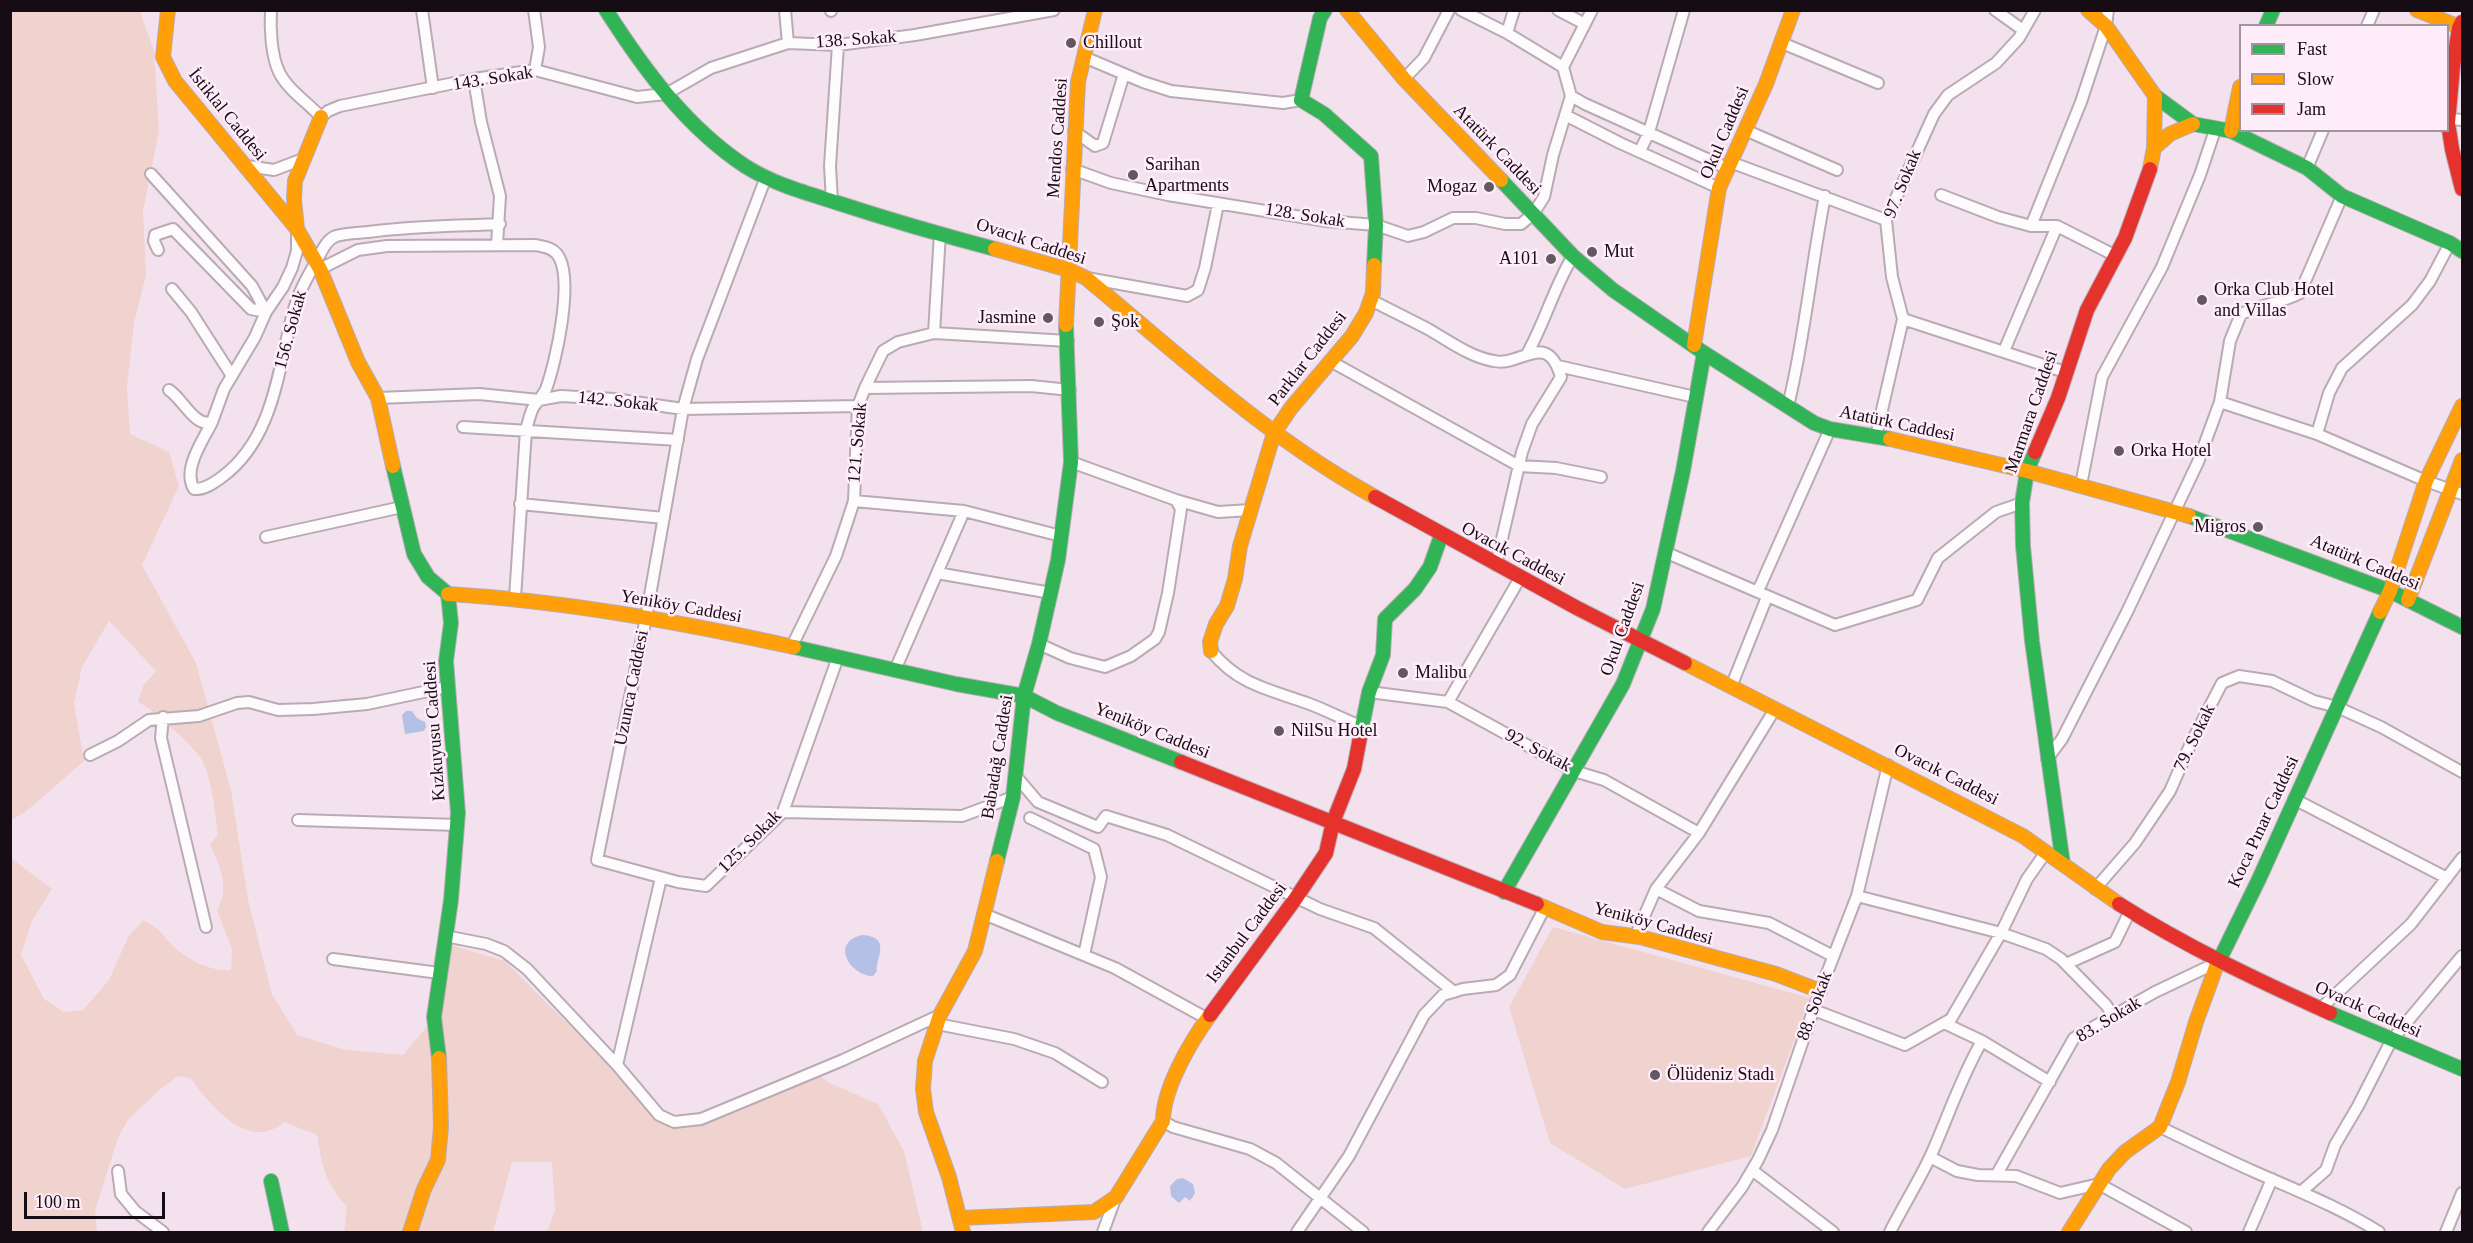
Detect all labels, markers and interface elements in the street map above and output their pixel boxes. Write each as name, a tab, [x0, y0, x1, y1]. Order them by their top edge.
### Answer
legend	[2239, 24, 2449, 132]
street label: 138. Sokak	[815, 26, 897, 54]
place label: Chillout	[1083, 32, 1142, 54]
marker: Chillout	[1064, 36, 1078, 50]
text: Fast	[2297, 39, 2327, 59]
street label: 143. Sokak	[451, 62, 535, 96]
street label: İstiklal Caddesi	[183, 64, 271, 166]
text: Slow	[2297, 69, 2334, 89]
street label: Mendos Caddesi	[1043, 77, 1073, 199]
street label: Okul Caddesi	[1696, 83, 1754, 183]
text: Jam	[2297, 99, 2326, 119]
street label: Atatürk Caddesi	[1448, 100, 1546, 200]
street label: 97. Sokak	[1880, 147, 1926, 221]
place label: Sarihan Apartments	[1145, 154, 1229, 196]
marker: Sarihan Apartments	[1126, 168, 1140, 182]
place label: Mogaz	[1427, 176, 1477, 198]
marker: Mogaz	[1482, 180, 1496, 194]
street label: 128. Sokak	[1263, 199, 1347, 233]
street label: Ovacık Caddesi	[973, 214, 1089, 270]
place label: Mut	[1604, 241, 1634, 263]
marker: Mut	[1585, 245, 1599, 259]
place label: A101	[1499, 248, 1539, 270]
marker: A101	[1544, 252, 1558, 266]
place label: Orka Club Hotel and Villas	[2214, 279, 2334, 322]
street label: 156. Sokak	[270, 288, 312, 372]
marker: Orka Club Hotel and Villas	[2195, 293, 2209, 307]
place label: Jasmine	[978, 307, 1036, 329]
street label: Parklar Caddesi	[1264, 307, 1352, 411]
marker: Jasmine	[1041, 311, 1055, 325]
place label: Şok	[1111, 311, 1139, 333]
marker: Şok	[1092, 315, 1106, 329]
street label: Marmara Caddesi	[2001, 348, 2063, 476]
street label: 142. Sokak	[577, 387, 659, 417]
street label: Atatürk Caddesi	[1837, 401, 1957, 447]
street label: 121. Sokak	[844, 402, 872, 484]
place label: Orka Hotel	[2131, 440, 2211, 462]
marker: Orka Hotel	[2112, 444, 2126, 458]
place label: Migros	[2194, 516, 2246, 538]
street label: Ovacık Caddesi	[1457, 518, 1569, 590]
marker: Migros	[2251, 520, 2265, 534]
street label: Atatürk Caddesi	[2307, 530, 2423, 596]
street label: Okul Caddesi	[1596, 579, 1650, 679]
street label: Yeniköy Caddesi	[619, 586, 743, 628]
street label: Uzunca Caddesi	[610, 628, 654, 748]
street label: Kızkuyusu Caddesi	[419, 660, 451, 802]
place label: Malibu	[1415, 662, 1467, 684]
marker: Malibu	[1396, 666, 1410, 680]
street label: Babadağ Caddesi	[978, 693, 1018, 821]
street label: Yeniköy Caddesi	[1091, 698, 1213, 764]
street label: 79. Sokak	[2170, 701, 2220, 775]
place label: NilSu Hotel	[1291, 720, 1378, 742]
marker: NilSu Hotel	[1272, 724, 1286, 738]
street label: 92. Sokak	[1501, 725, 1575, 777]
street label: Ovacık Caddesi	[1890, 739, 2002, 811]
street label: Koca Pınar Caddesi	[2224, 753, 2304, 891]
street label: 125. Sokak	[714, 806, 786, 878]
street label: Istanbul Caddesi	[1202, 878, 1292, 988]
street label: Yeniköy Caddesi	[1591, 898, 1715, 950]
street label: 88. Sokak	[1793, 968, 1837, 1044]
street label: Ovacık Caddesi	[2311, 977, 2425, 1043]
street label: 83. Sokak	[2073, 992, 2145, 1048]
place label: Ölüdeniz Stadı	[1667, 1064, 1774, 1086]
marker: Ölüdeniz Stadı	[1648, 1068, 1662, 1082]
scale bar	[27, 1180, 168, 1218]
text: 100 m	[35, 1192, 81, 1212]

